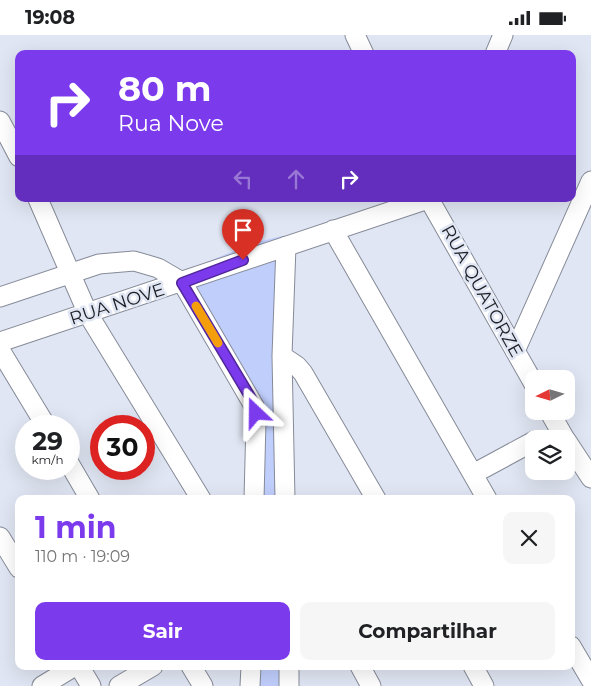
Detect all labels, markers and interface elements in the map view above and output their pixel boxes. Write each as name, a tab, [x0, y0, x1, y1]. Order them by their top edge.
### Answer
text: 19:08	[25, 6, 75, 29]
text: 80 m	[118, 67, 212, 110]
icon: right	[35, 70, 100, 135]
text: Rua Nove	[118, 110, 224, 137]
icon: left	[229, 165, 257, 193]
icon: ahead	[282, 165, 310, 193]
icon: right	[335, 165, 363, 193]
pin	[222, 209, 264, 260]
icon: arrive	[229, 216, 257, 244]
street label: RUA QUATORZE	[436, 221, 528, 361]
street label: RUA NOVE	[67, 278, 167, 330]
north arrow	[525, 370, 575, 420]
map controls	[525, 370, 575, 480]
position arrow	[229, 386, 281, 438]
speed limit sign: 30	[90, 415, 155, 480]
text: 29	[32, 426, 63, 456]
button: layers	[525, 430, 575, 480]
text: km/h	[31, 452, 64, 467]
text: 1 min	[35, 509, 116, 546]
button: close	[503, 512, 555, 564]
text: 110 m · 19:09	[35, 547, 130, 566]
button: Sair	[35, 602, 290, 660]
button: Compartilhar	[300, 602, 555, 660]

